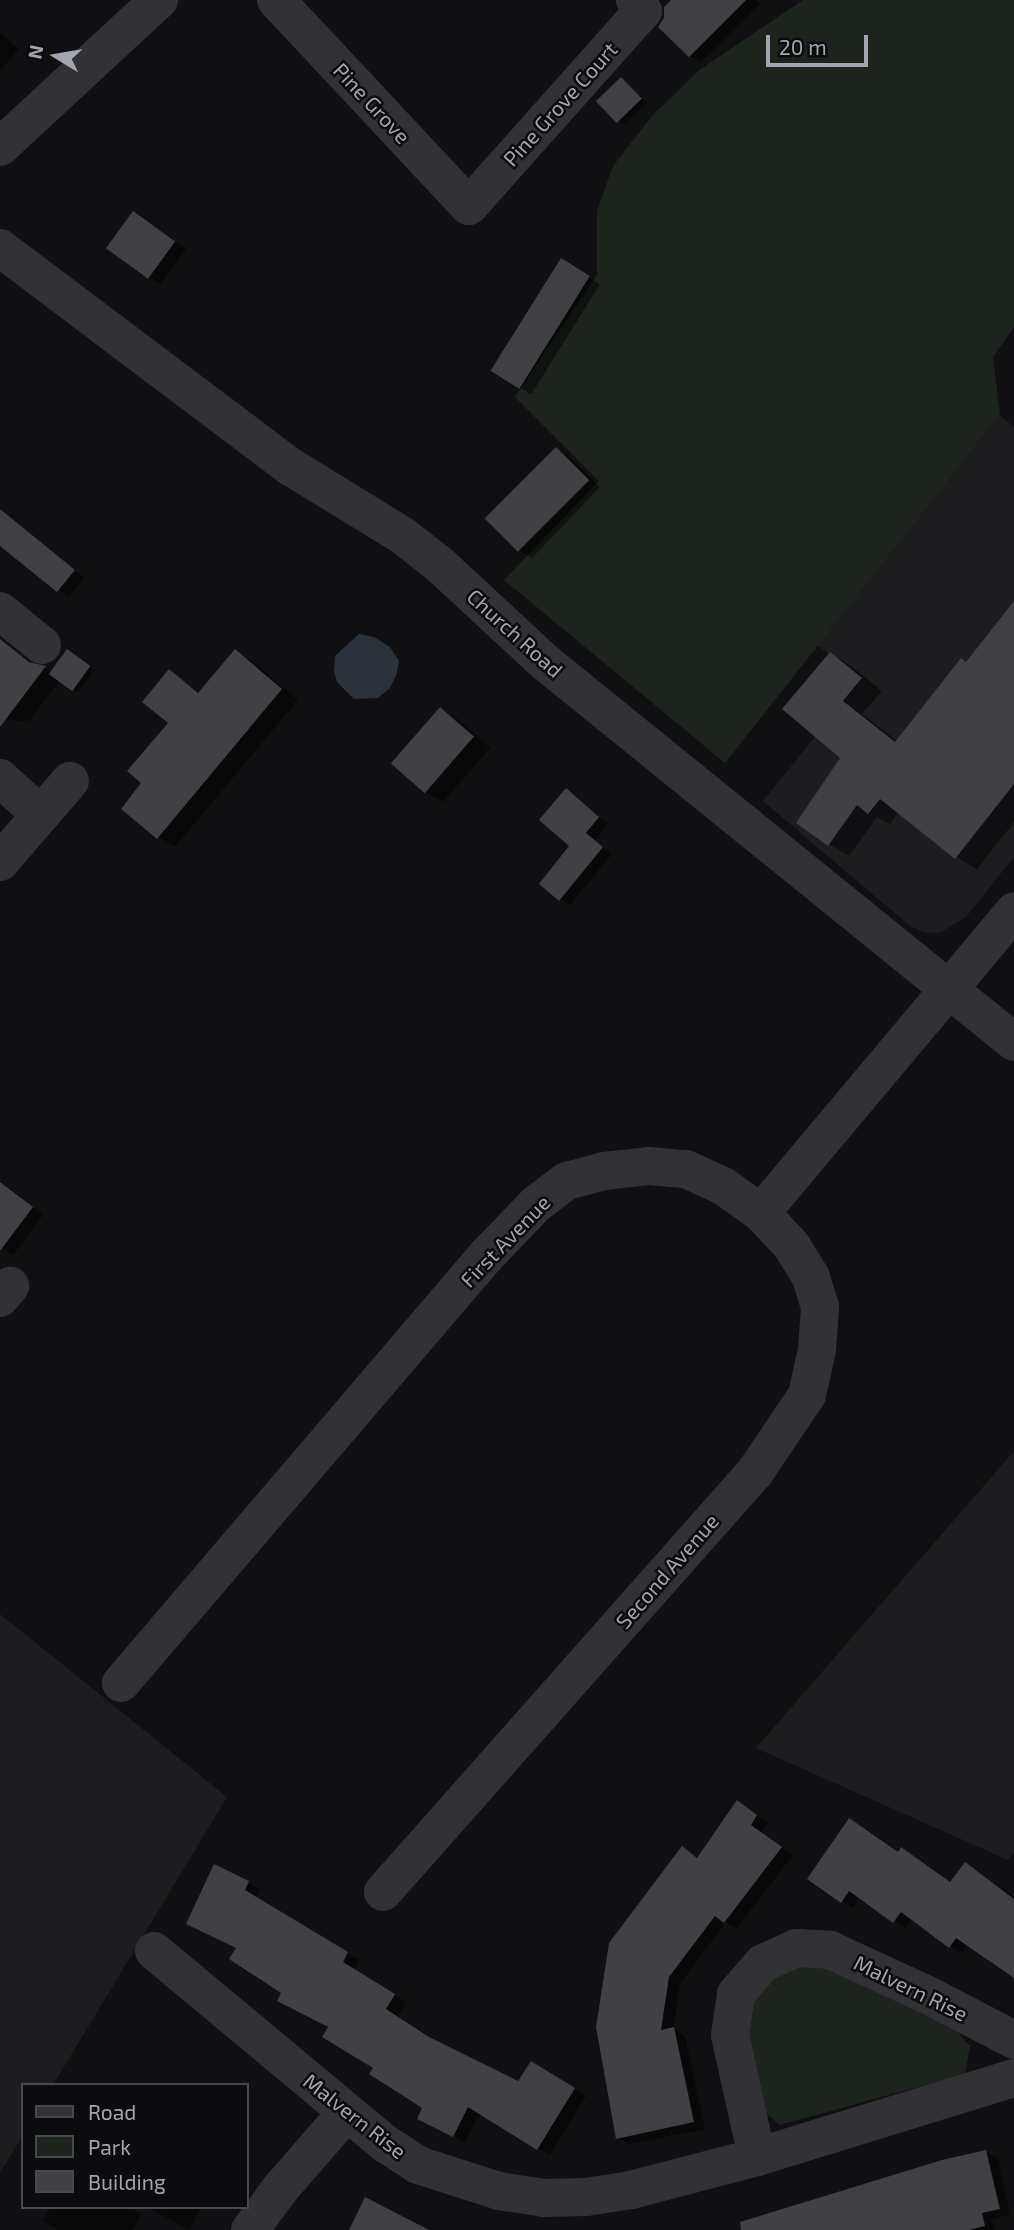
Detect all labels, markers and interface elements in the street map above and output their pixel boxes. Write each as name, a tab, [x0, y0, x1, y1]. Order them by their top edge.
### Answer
north arrow	[21, 21, 91, 91]
scale bar	[769, 21, 870, 65]
text: 20 m	[779, 34, 827, 59]
street label: Pine Grove Court	[498, 37, 622, 171]
text: N	[22, 43, 47, 61]
street label: Pine Grove	[328, 57, 416, 149]
street label: Church Road	[462, 584, 568, 682]
street label: First Avenue	[455, 1190, 555, 1292]
street label: Second Avenue	[610, 1508, 724, 1634]
street label: Malvern Rise	[850, 1950, 972, 2026]
street label: Malvern Rise	[299, 2068, 411, 2164]
legend	[21, 2083, 248, 2209]
text: Road	[88, 2099, 136, 2124]
text: Park	[88, 2134, 131, 2159]
text: Building	[88, 2169, 166, 2194]

